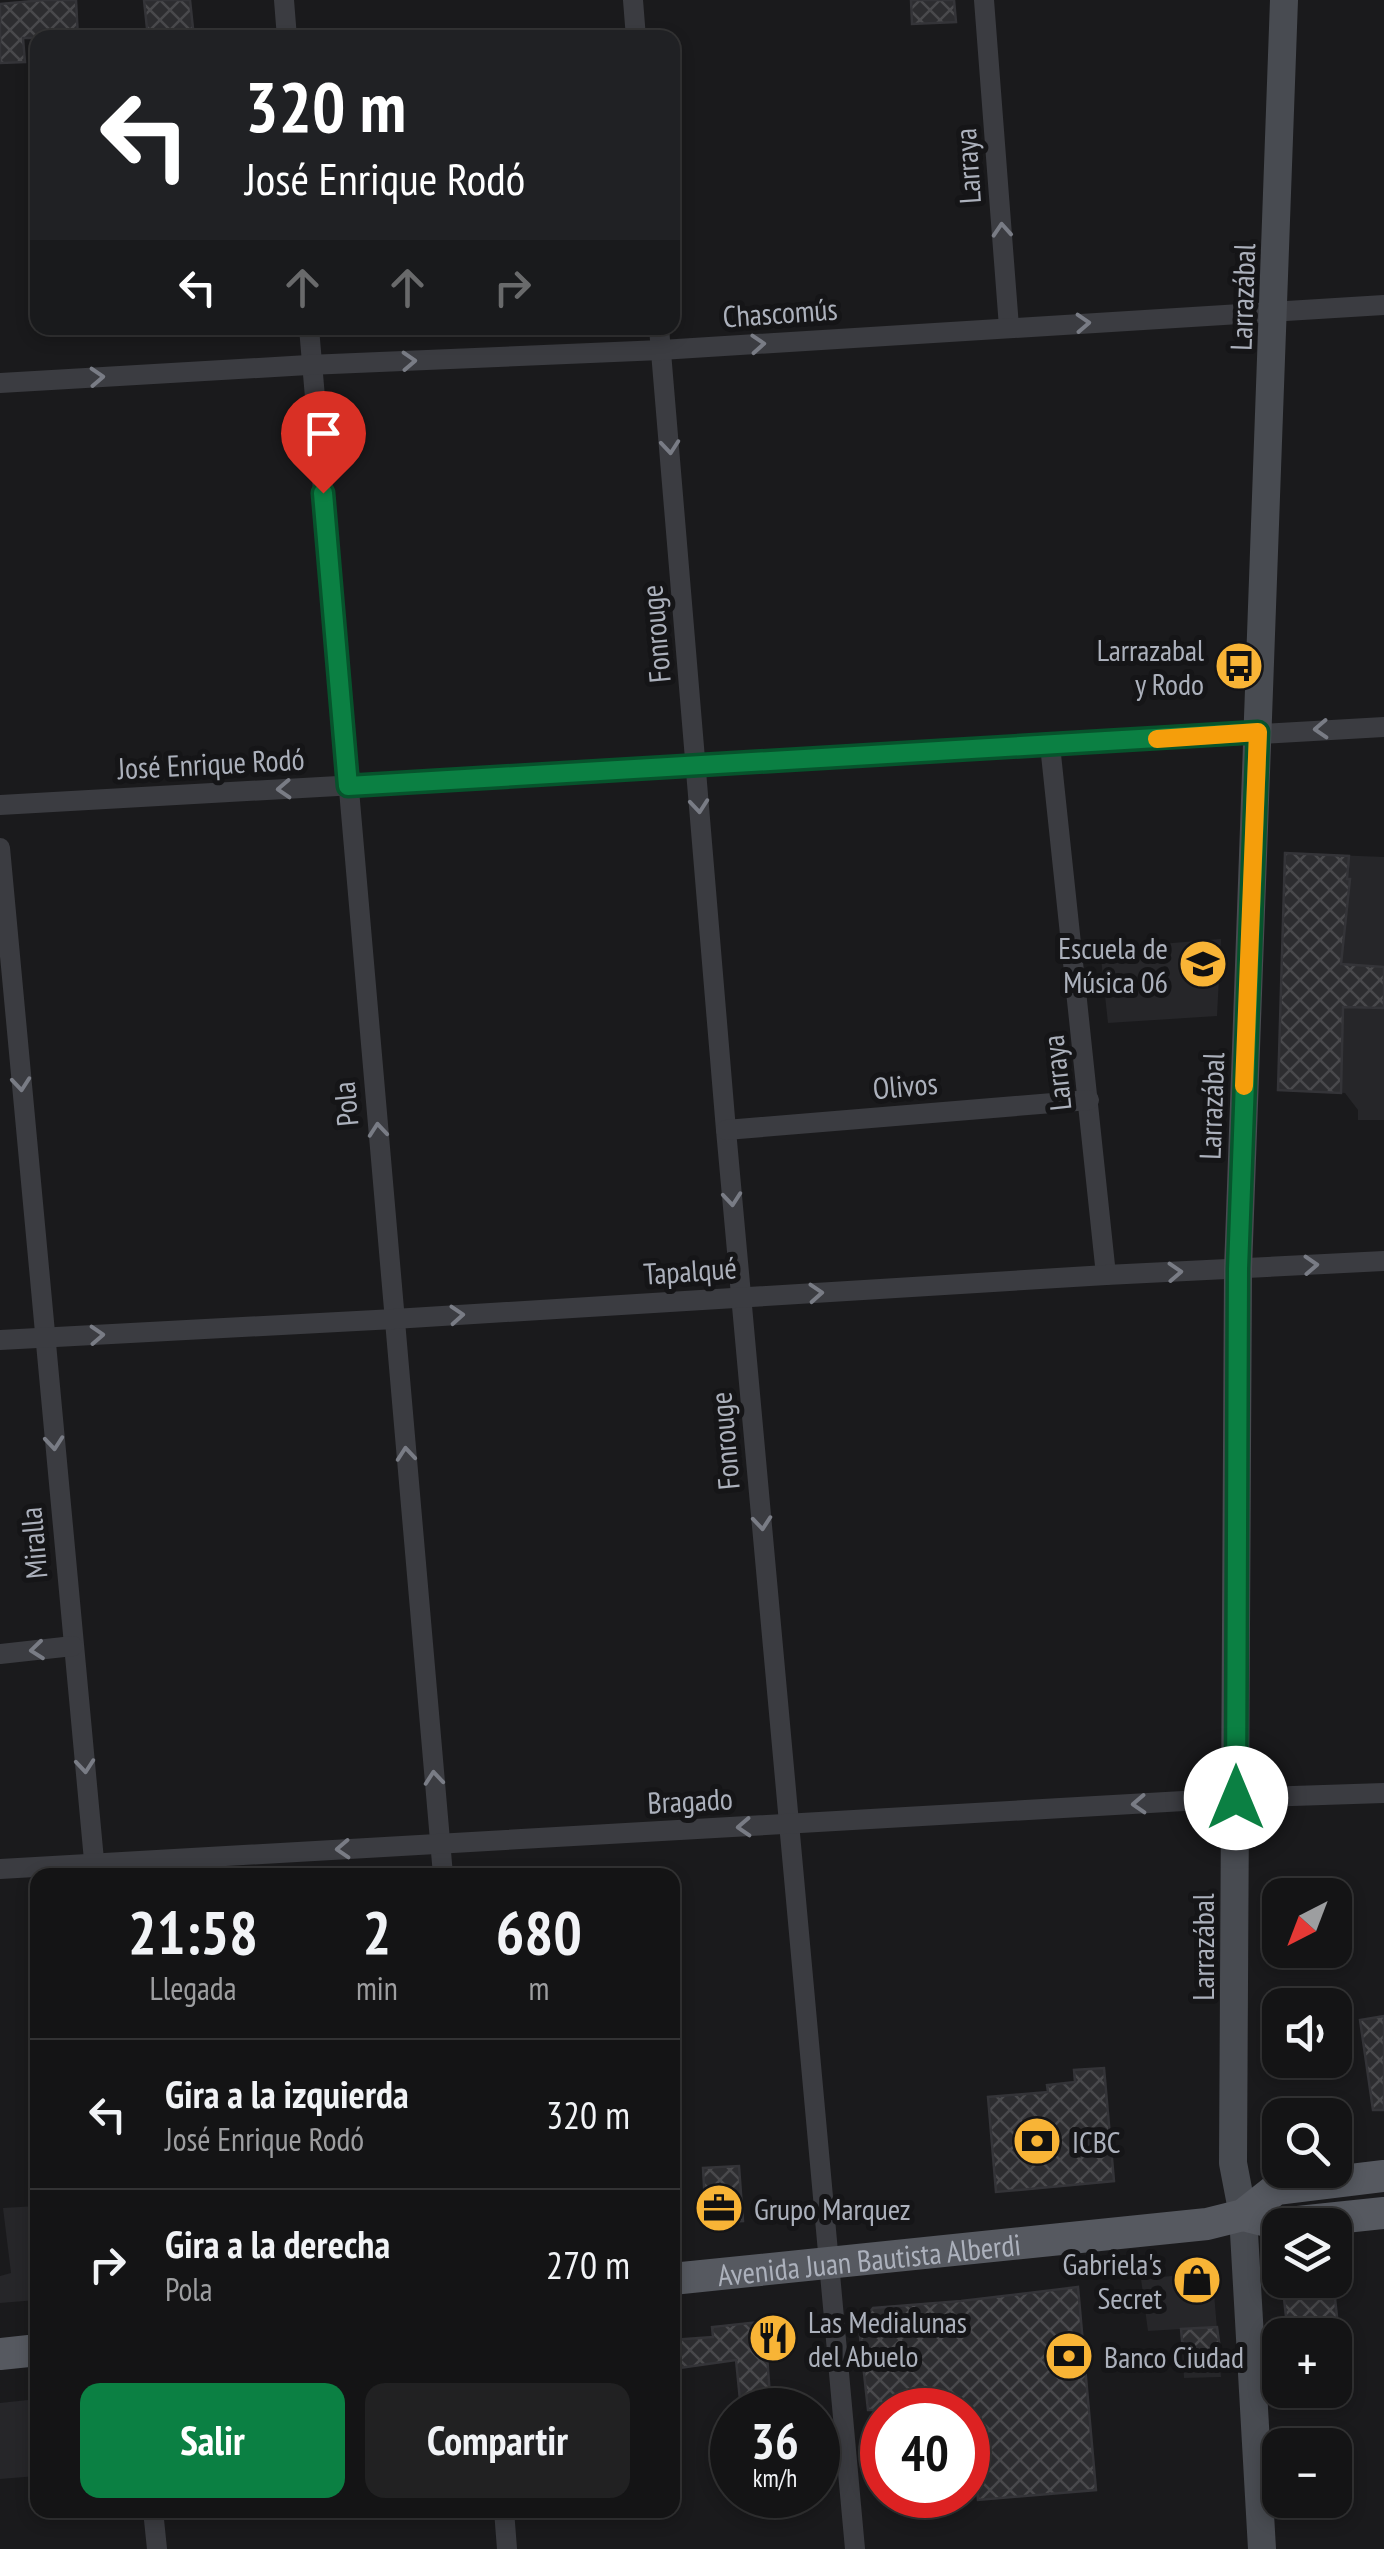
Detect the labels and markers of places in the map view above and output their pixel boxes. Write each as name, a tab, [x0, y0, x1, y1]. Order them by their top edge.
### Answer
pin	[281, 391, 366, 494]
place label: Larrazabal y Rodo	[1097, 630, 1204, 703]
bus stop icon: Larrazabal y Rodo	[1213, 640, 1265, 692]
place label: Escuela de Música 06	[1058, 928, 1168, 1001]
school or university icon: Escuela de Música 06	[1177, 938, 1229, 990]
bank icon: ICBC	[1011, 2115, 1063, 2167]
place label: ICBC	[1072, 2122, 1121, 2161]
office icon: Grupo Marquez	[693, 2182, 745, 2234]
place label: Grupo Marquez	[754, 2189, 911, 2228]
place label: Gabriela's Secret	[1062, 2244, 1163, 2317]
shop icon: Gabriela's Secret	[1171, 2254, 1223, 2306]
place label: Las Medialunas del Abuelo	[808, 2302, 967, 2375]
restaurant icon: Las Medialunas del Abuelo	[747, 2312, 799, 2364]
bank icon: Banco Ciudad	[1043, 2330, 1095, 2382]
place label: Banco Ciudad	[1104, 2337, 1244, 2376]

